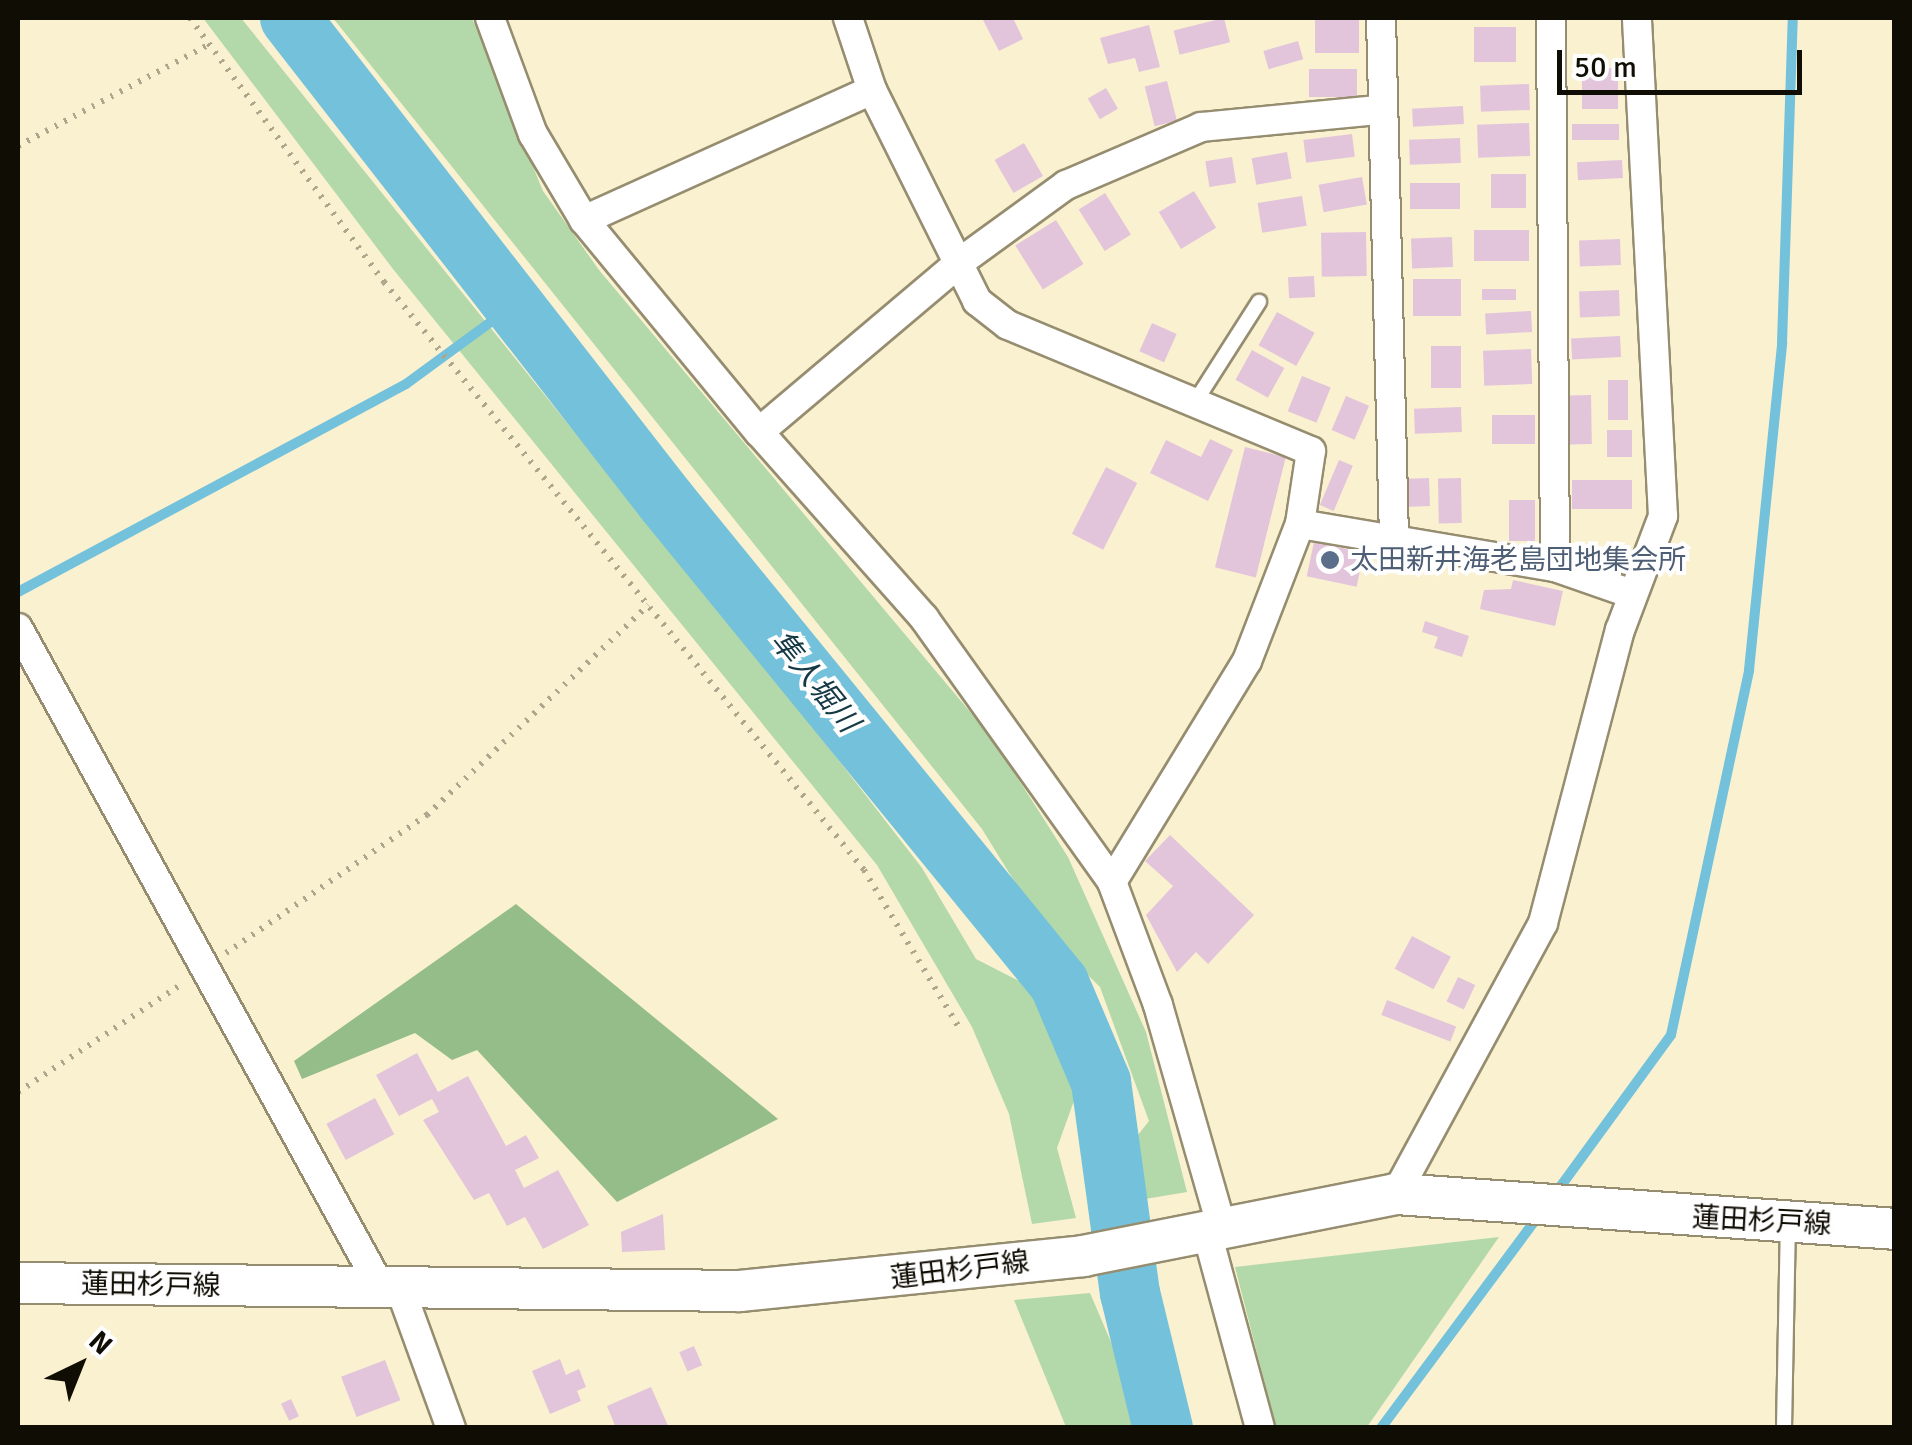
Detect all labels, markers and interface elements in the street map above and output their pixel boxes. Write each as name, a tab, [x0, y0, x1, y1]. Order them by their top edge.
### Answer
scale bar	[1562, 30, 1807, 92]
text: 50 m	[1574, 49, 1637, 86]
place label: 太田新井海老島団地集会所	[1350, 543, 1686, 577]
marker: 太田新井海老島団地集会所	[1319, 549, 1341, 571]
water label: 隼人堀川	[762, 624, 866, 740]
street label: 蓮田杉戸線	[1691, 1201, 1833, 1241]
street label: 蓮田杉戸線	[888, 1245, 1032, 1295]
street label: 蓮田杉戸線	[81, 1267, 221, 1303]
north arrow	[30, 1315, 130, 1415]
text: N	[82, 1324, 119, 1362]

